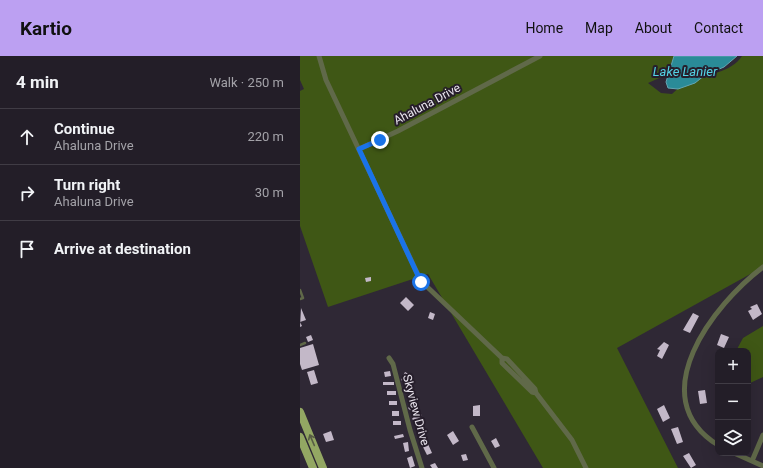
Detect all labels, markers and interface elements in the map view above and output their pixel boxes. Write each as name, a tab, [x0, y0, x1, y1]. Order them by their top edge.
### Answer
text: Kartio	[20, 17, 72, 40]
text: Home	[525, 20, 563, 36]
text: Map	[585, 20, 613, 36]
text: About	[635, 20, 672, 36]
text: Contact	[694, 20, 743, 36]
water label: Lake Lanier	[653, 64, 718, 79]
text: 4 min	[16, 72, 59, 92]
text: Walk · 250 m	[209, 75, 284, 90]
street label: Ahaluna Drive	[391, 81, 463, 127]
text: Continue	[54, 120, 115, 138]
icon: ahead	[16, 126, 38, 148]
text: 220 m	[247, 129, 284, 144]
route end	[371, 131, 389, 149]
text: Ahaluna Drive	[54, 138, 134, 153]
text: Turn right	[54, 176, 120, 194]
icon: right	[16, 182, 38, 204]
text: 30 m	[255, 185, 284, 200]
text: Ahaluna Drive	[54, 194, 134, 209]
icon: arrive	[16, 238, 38, 260]
text: Arrive at destination	[54, 240, 191, 258]
route start	[412, 273, 430, 291]
map controls	[715, 348, 751, 456]
button: +	[715, 348, 751, 384]
street label: Skyview Drive	[400, 373, 432, 447]
button: −	[715, 384, 751, 420]
button: layers	[715, 420, 751, 456]
one-way arrow	[307, 434, 315, 446]

